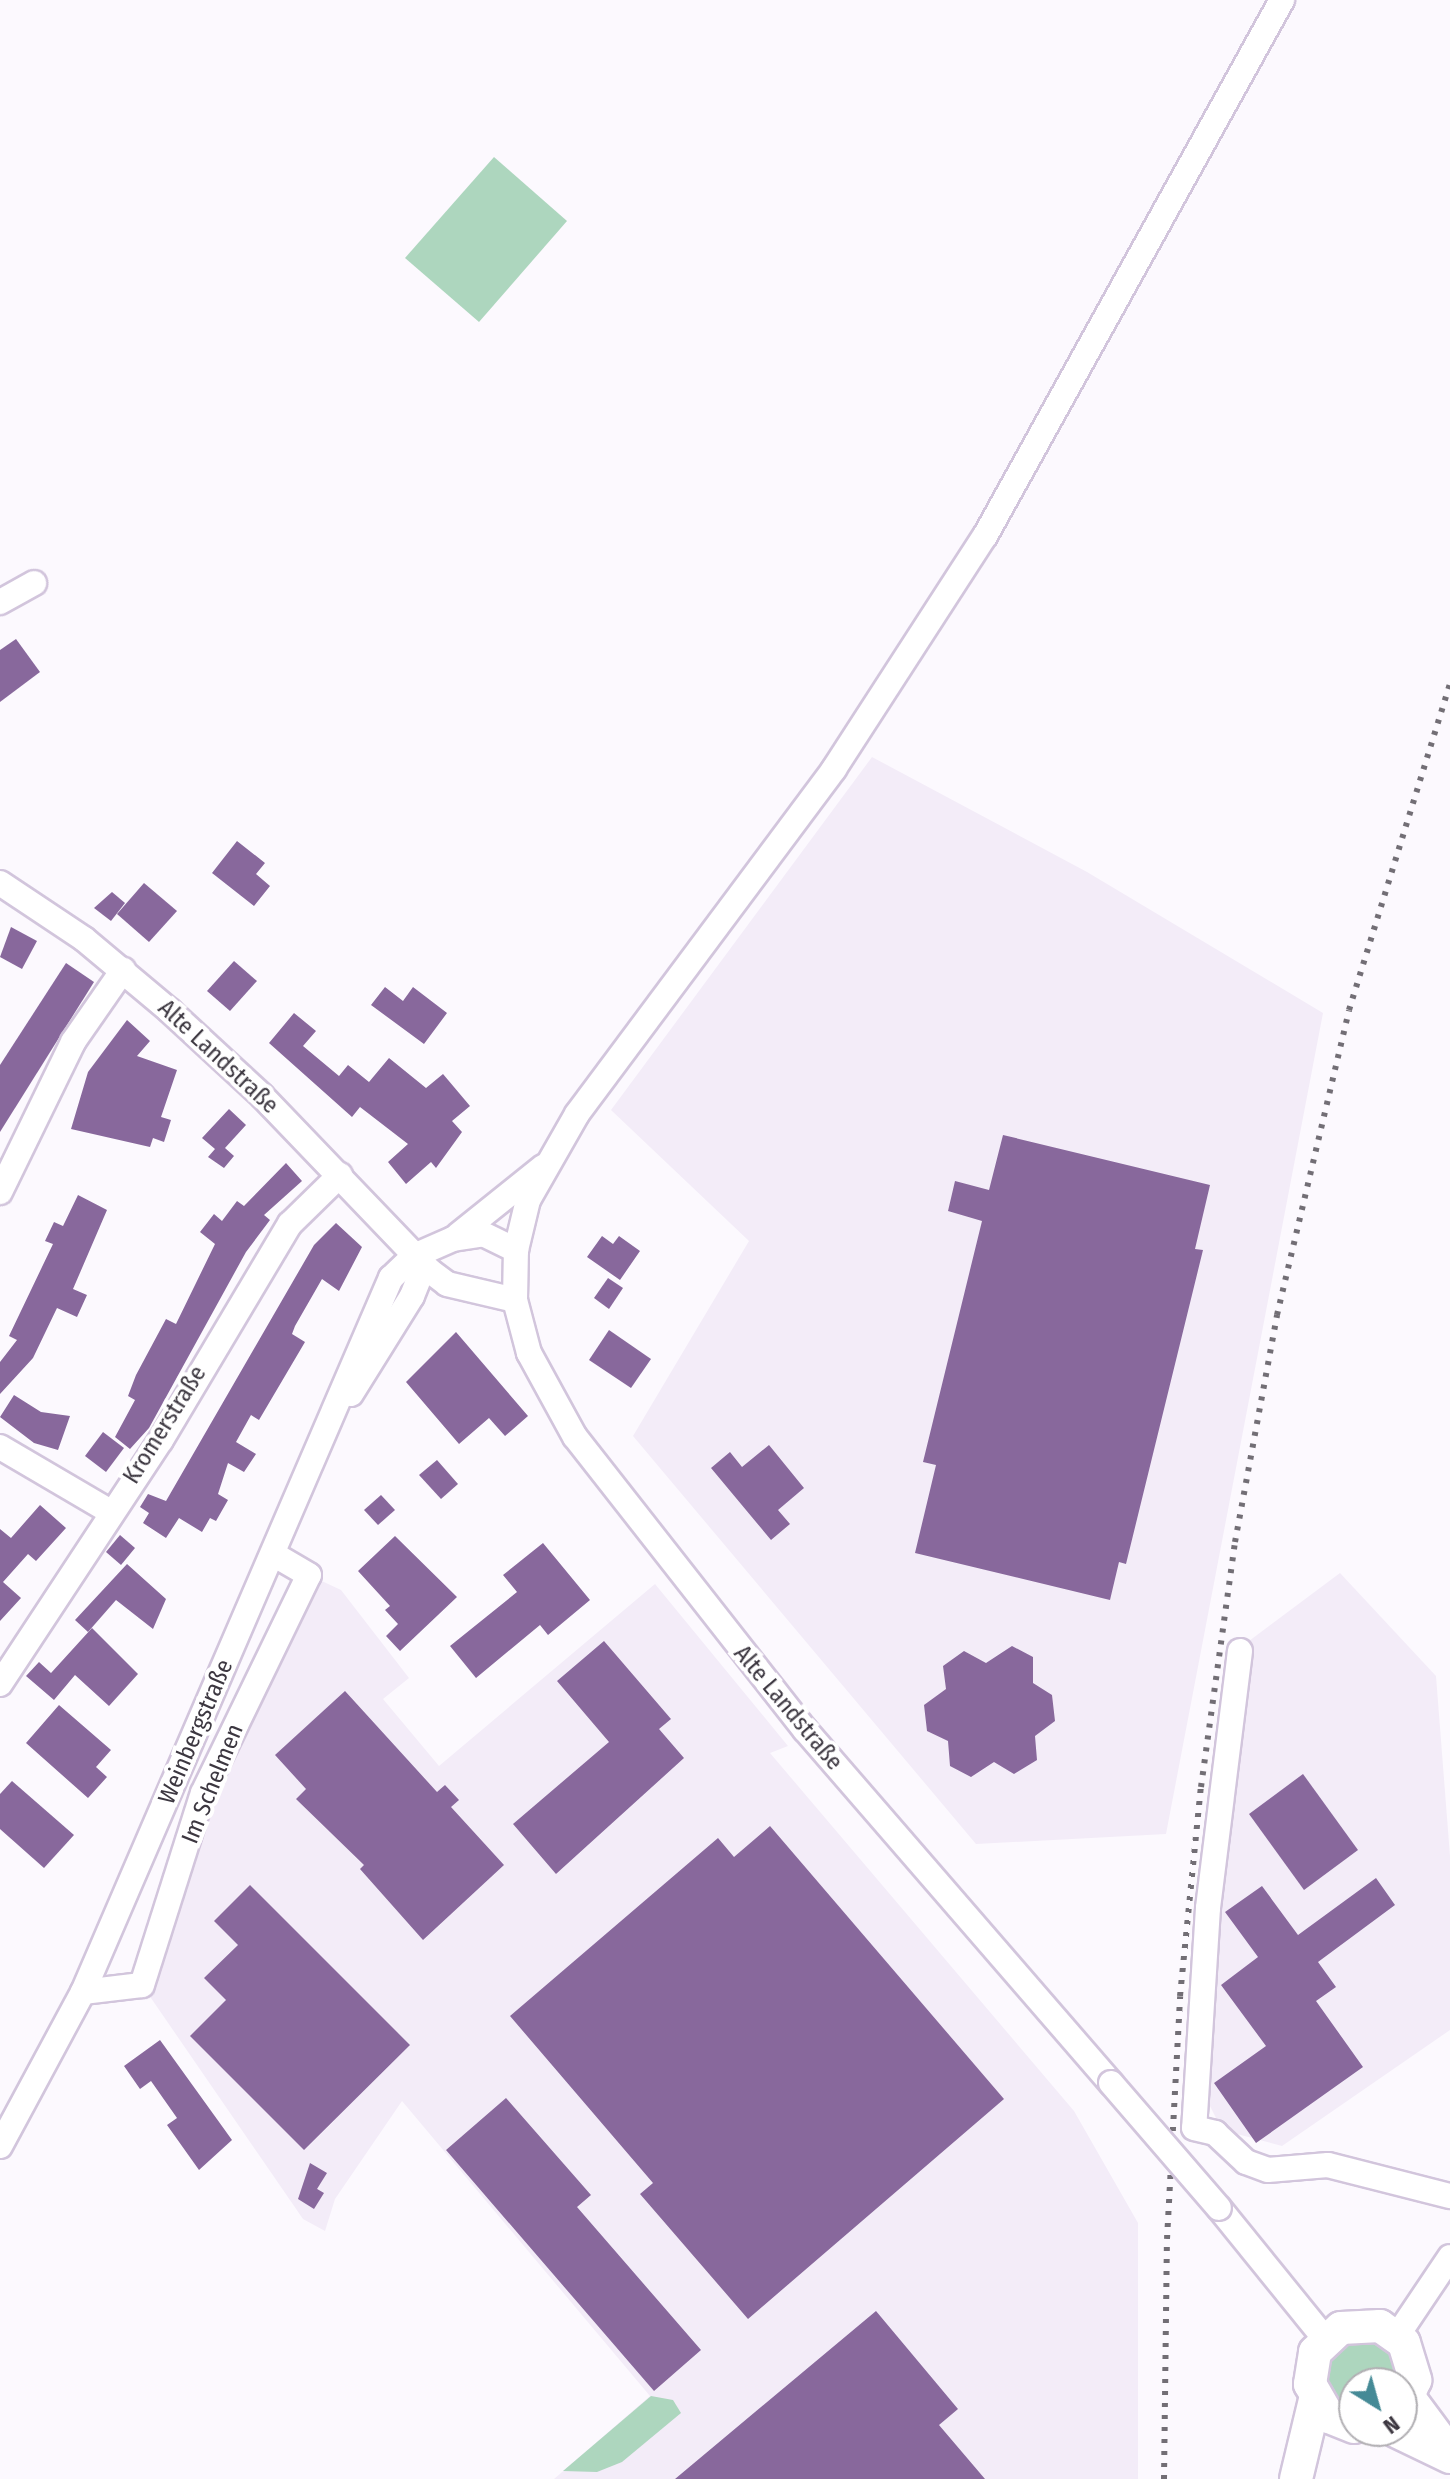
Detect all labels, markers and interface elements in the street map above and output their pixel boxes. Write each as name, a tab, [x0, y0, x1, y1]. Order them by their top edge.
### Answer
street label: Alte Landstraße	[152, 994, 284, 1120]
street label: Kromerstraße	[117, 1361, 213, 1489]
street label: Alte Landstraße	[728, 1640, 848, 1776]
street label: Weinbergstraße	[153, 1655, 239, 1809]
street label: Im Schelmen	[176, 1720, 250, 1848]
north arrow	[1338, 2367, 1418, 2447]
text: N	[1378, 2410, 1405, 2440]

